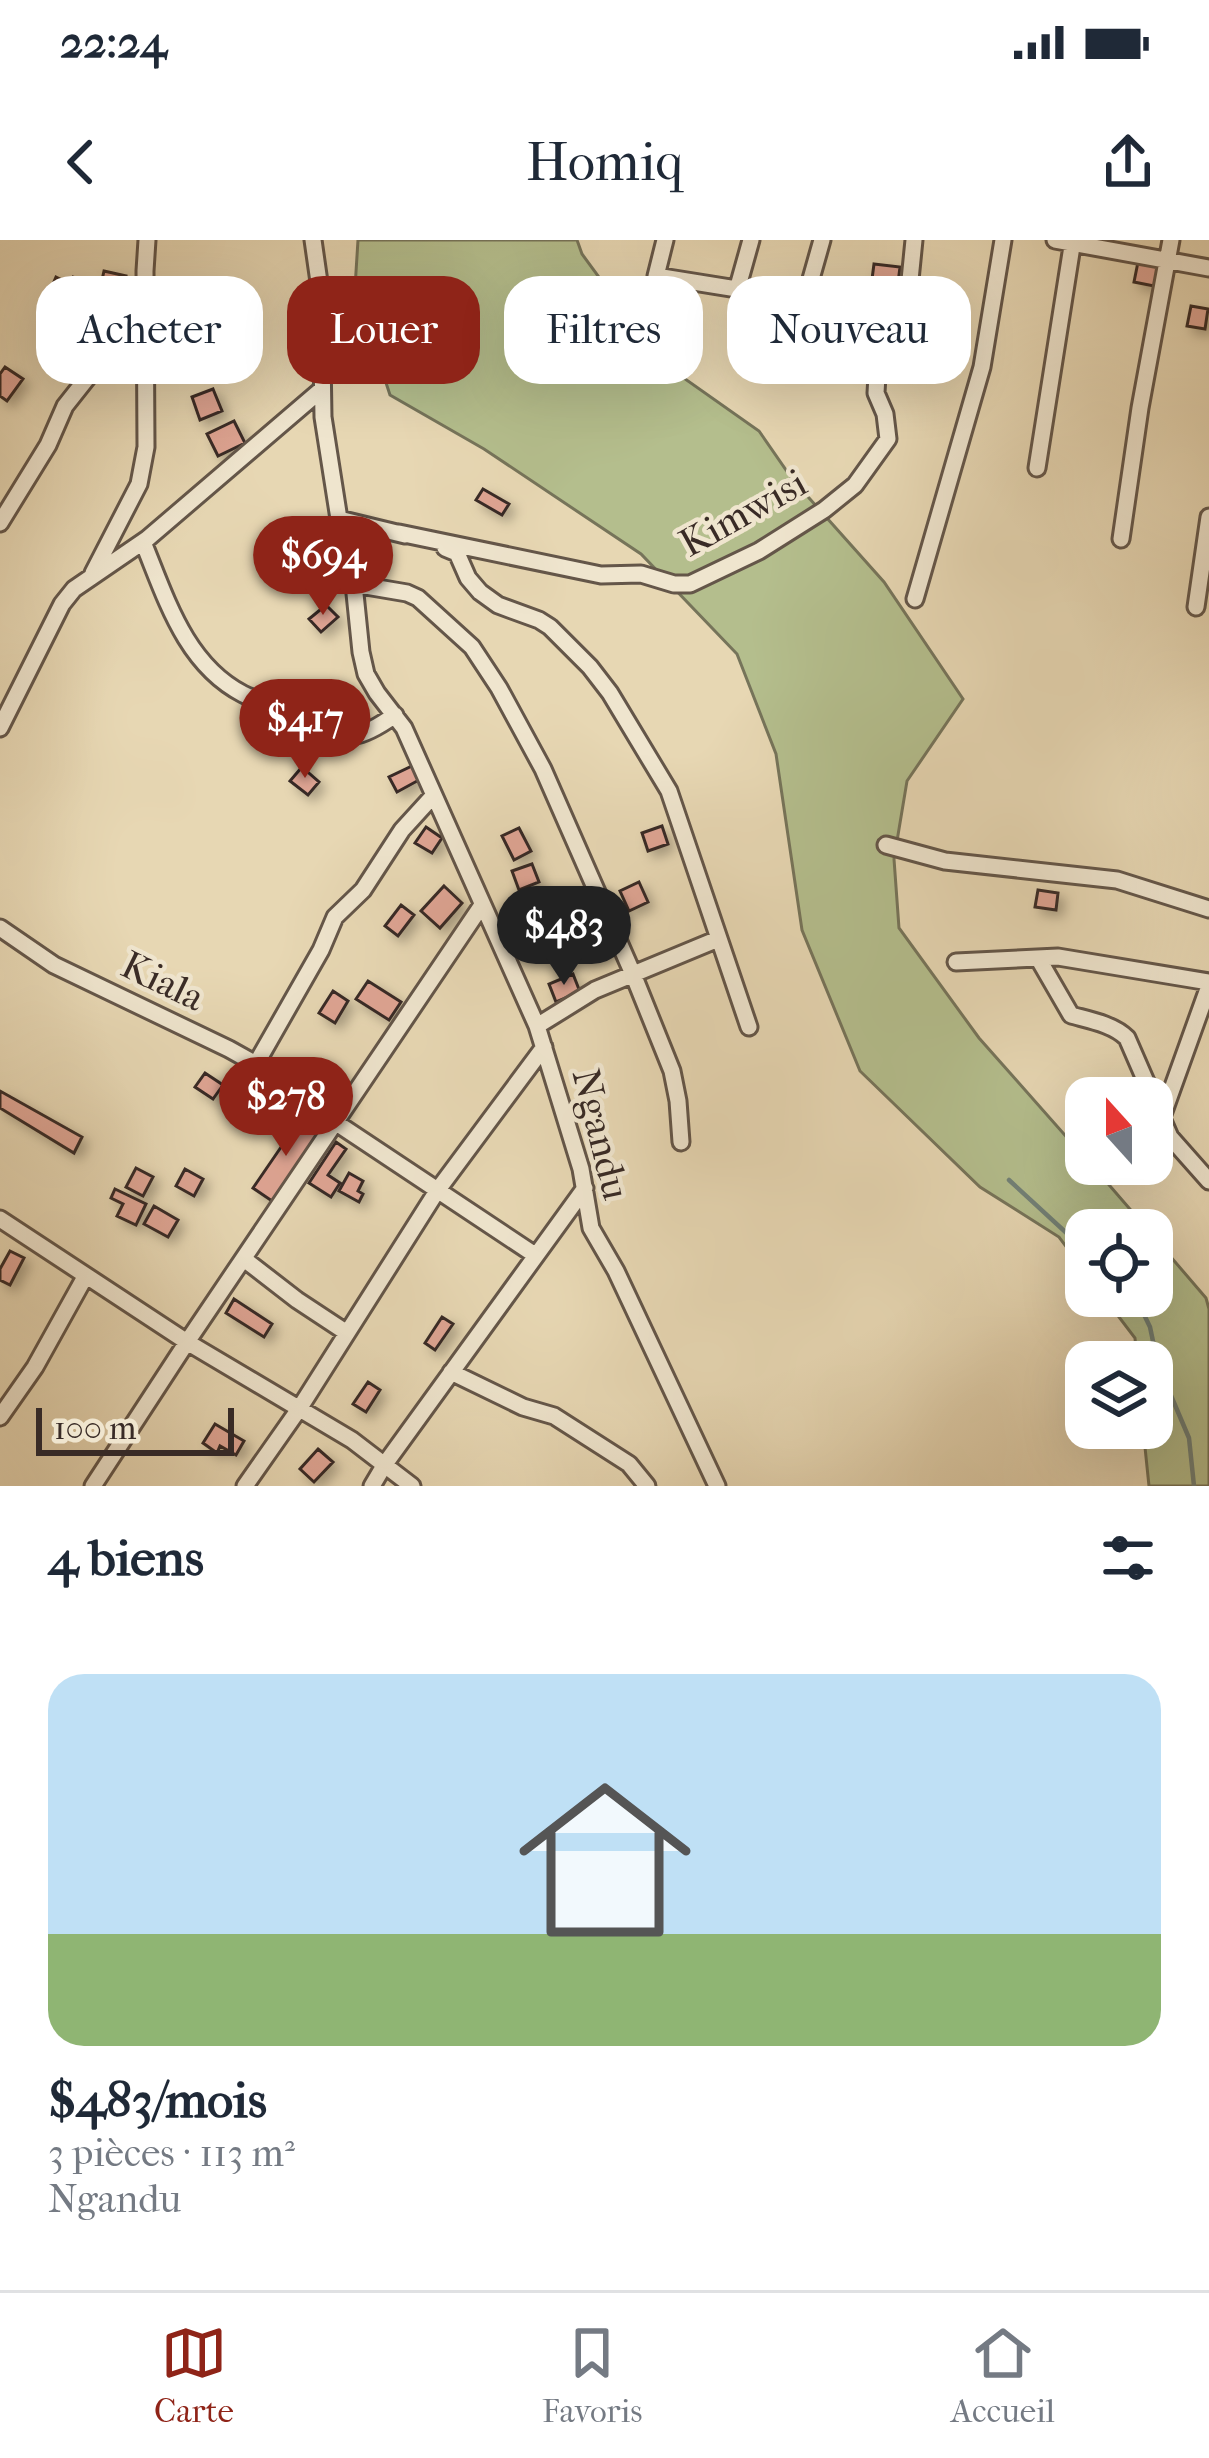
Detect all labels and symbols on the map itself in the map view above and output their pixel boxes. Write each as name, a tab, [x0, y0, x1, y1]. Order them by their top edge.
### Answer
street label: Kimwisi	[671, 459, 815, 567]
pin: $694	[252, 516, 394, 618]
pin: $417	[234, 679, 376, 781]
pin: $483	[493, 886, 635, 988]
street label: Kiala	[114, 941, 213, 1021]
pin: $278	[215, 1057, 357, 1159]
street label: Ngandu	[563, 1064, 639, 1204]
north arrow	[1065, 1077, 1173, 1185]
scale bar	[36, 1402, 234, 1455]

